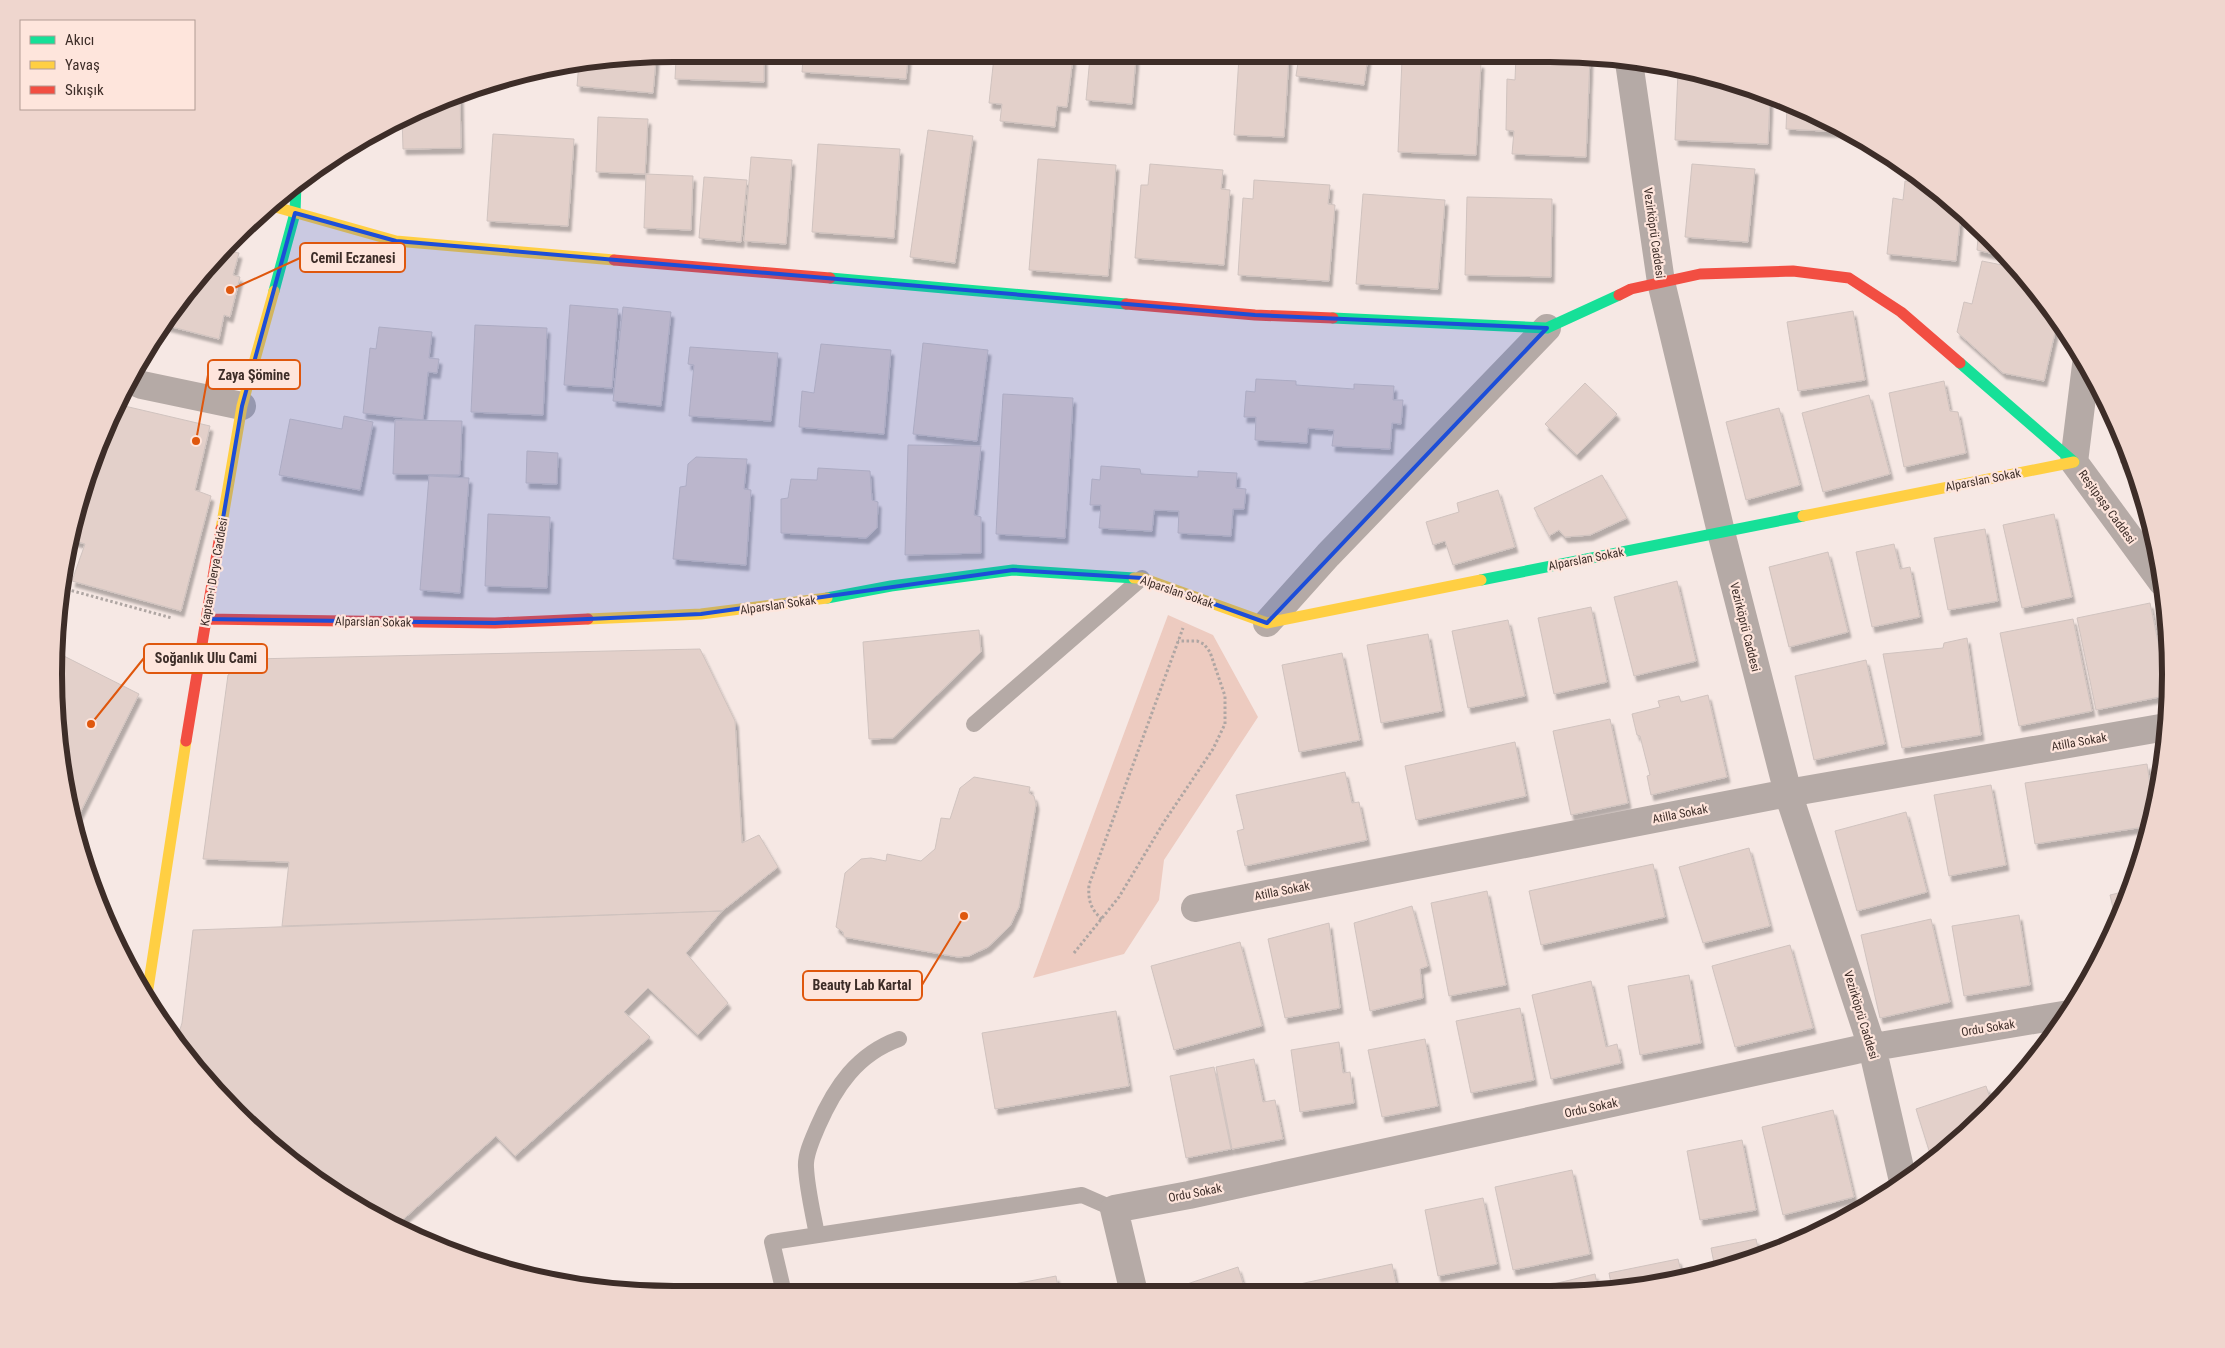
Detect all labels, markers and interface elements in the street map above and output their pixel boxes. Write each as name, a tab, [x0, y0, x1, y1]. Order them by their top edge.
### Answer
legend	[20, 20, 195, 110]
text: Akıcı	[65, 31, 94, 49]
text: Yavaş	[65, 56, 100, 74]
text: Sıkışık	[65, 81, 104, 99]
street label: Vezirköprü Caddesi	[1641, 187, 1667, 279]
callout: Cemil Eczanesi	[300, 243, 405, 272]
text: Cemil Eczanesi	[311, 250, 395, 266]
callout: Zaya Şömine	[208, 360, 300, 389]
text: Zaya Şömine	[218, 367, 290, 383]
street label: Alparslan Sokak	[1944, 466, 2022, 494]
street label: Reşitpaşa Caddesi	[2076, 467, 2138, 547]
street label: Kaptan-ı Derya Caddesi	[198, 517, 230, 627]
street label: Alparslan Sokak	[1547, 545, 1625, 573]
street label: Alparslan Sokak	[1139, 573, 1216, 611]
street label: Vezirköprü Caddesi	[1727, 581, 1763, 673]
street label: Alparslan Sokak	[739, 593, 817, 617]
street label: Alparslan Sokak	[335, 614, 412, 630]
callout: Soğanlık Ulu Cami	[144, 644, 267, 673]
text: Soğanlık Ulu Cami	[155, 650, 257, 666]
street label: Atilla Sokak	[2050, 730, 2108, 754]
street label: Atilla Sokak	[1651, 802, 1709, 826]
street label: Atilla Sokak	[1253, 879, 1311, 903]
street label: Vezirköprü Caddesi	[1841, 969, 1881, 1061]
callout: Beauty Lab Kartal	[803, 971, 922, 1000]
text: Beauty Lab Kartal	[813, 977, 911, 993]
street label: Ordu Sokak	[1960, 1017, 2016, 1039]
street label: Ordu Sokak	[1563, 1095, 1619, 1120]
street label: Ordu Sokak	[1167, 1181, 1223, 1205]

